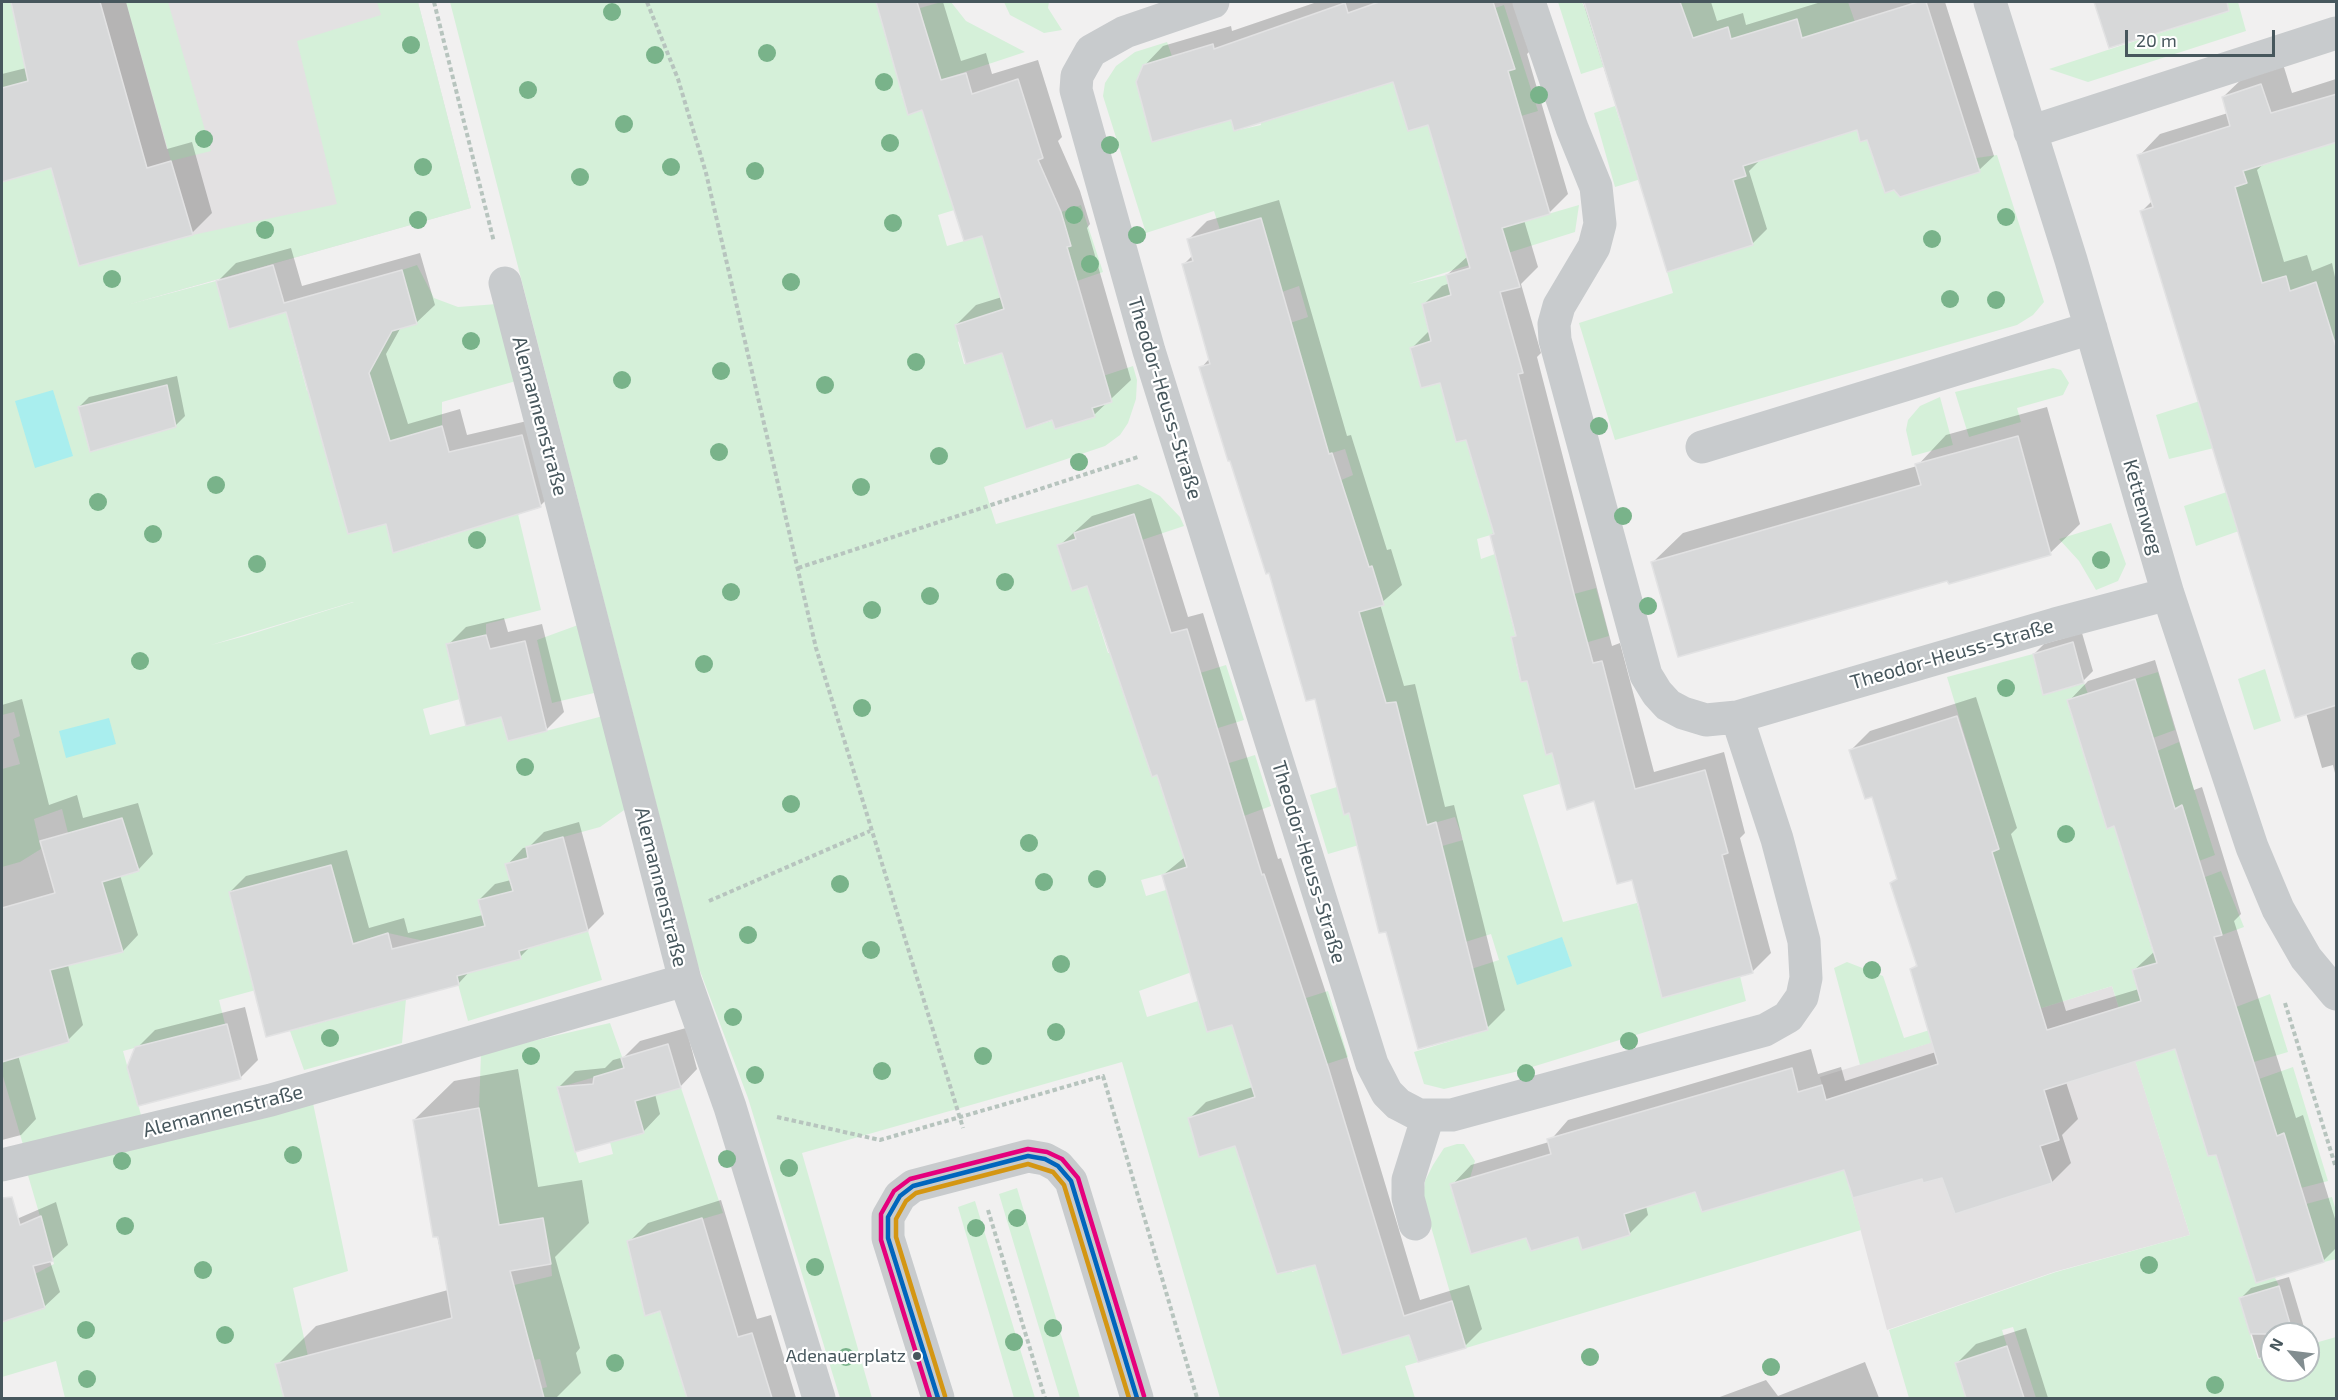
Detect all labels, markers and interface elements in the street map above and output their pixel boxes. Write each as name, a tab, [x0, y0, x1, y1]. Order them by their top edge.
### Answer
scale bar	[2128, 18, 2278, 56]
text: 20 m	[2136, 29, 2177, 51]
street label: Theodor-Heuss-Straße	[1123, 294, 1207, 502]
street label: Alemannenstraße	[507, 334, 573, 498]
street label: Kettenweg	[2118, 456, 2168, 558]
street label: Theodor-Heuss-Straße	[1847, 613, 2057, 695]
street label: Theodor-Heuss-Straße	[1267, 758, 1351, 966]
street label: Alemannenstraße	[629, 804, 693, 970]
street label: Alemannenstraße	[140, 1079, 306, 1143]
north arrow	[2260, 1322, 2320, 1382]
text: N	[2264, 1335, 2287, 1354]
place label: Adenauerplatz	[786, 1345, 906, 1367]
marker: Adenauerplatz	[911, 1350, 923, 1362]

